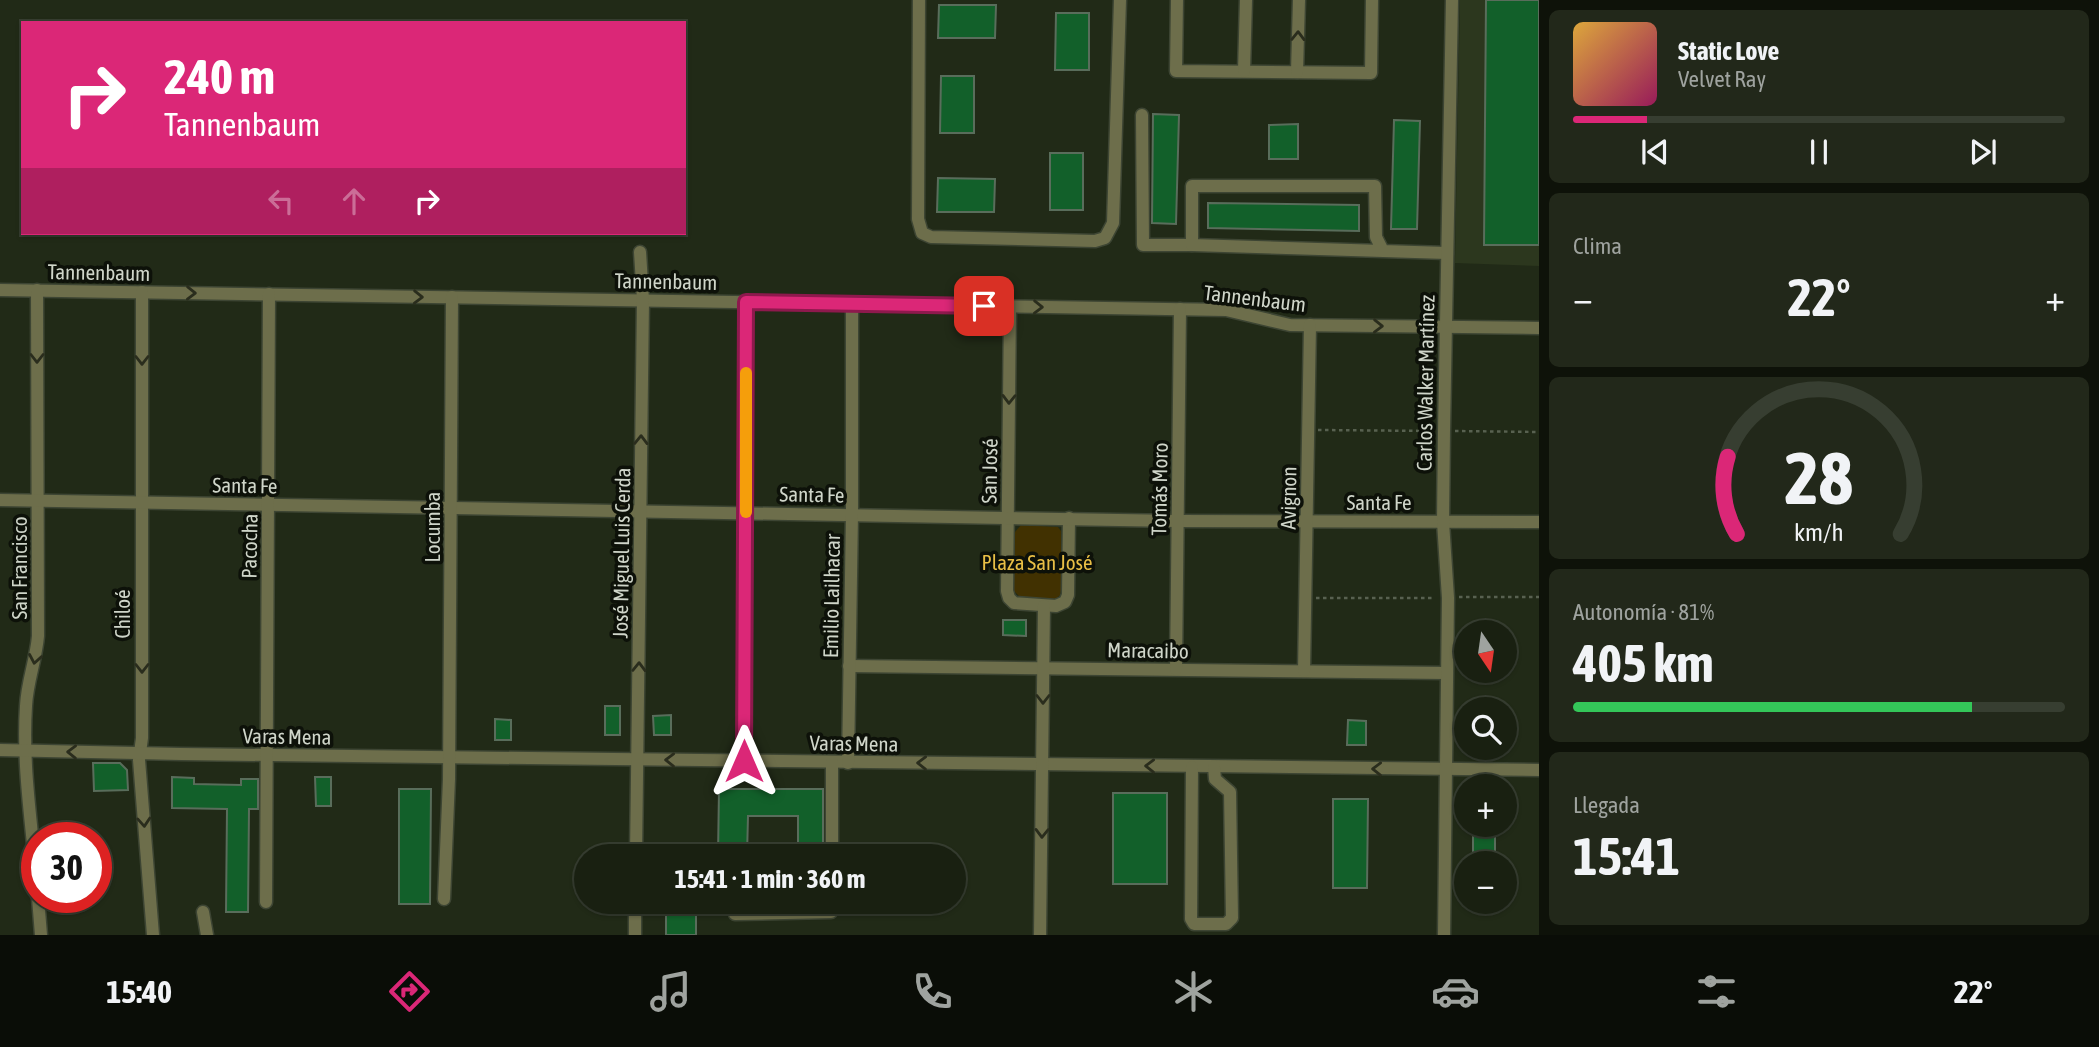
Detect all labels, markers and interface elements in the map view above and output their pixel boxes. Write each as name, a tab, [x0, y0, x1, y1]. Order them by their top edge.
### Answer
one-way arrow	[1290, 30, 1306, 41]
text: Static Love	[1678, 36, 1779, 66]
text: 240 m	[164, 48, 275, 104]
icon: right	[49, 49, 140, 140]
text: Velvet Ray	[1678, 66, 1766, 92]
text: Tannenbaum	[164, 106, 320, 143]
icon: previous	[1636, 133, 1674, 171]
icon: pause	[1800, 133, 1838, 171]
icon: next	[1964, 133, 2002, 171]
icon: left	[262, 182, 300, 220]
icon: ahead	[335, 182, 373, 220]
icon: right	[408, 182, 446, 220]
text: Clima	[1573, 233, 1622, 259]
street label: Tannenbaum	[48, 259, 150, 285]
text: 22°	[1787, 267, 1851, 327]
street label: Tannenbaum	[615, 268, 717, 294]
pin	[954, 276, 1014, 336]
text: −	[1573, 276, 1593, 319]
text: +	[2045, 276, 2065, 319]
street label: Tannenbaum	[1203, 280, 1307, 316]
one-way arrow	[186, 285, 196, 301]
icon: arrive	[965, 287, 1003, 325]
one-way arrow	[413, 289, 424, 304]
street label: Carlos Walker Martínez	[1411, 294, 1439, 471]
one-way arrow	[1033, 299, 1043, 315]
one-way arrow	[1373, 318, 1384, 334]
one-way arrow	[29, 354, 45, 364]
one-way arrow	[134, 355, 150, 366]
one-way arrow	[1001, 394, 1017, 405]
one-way arrow	[633, 434, 649, 445]
text: 28	[1785, 436, 1853, 519]
street label: San José	[976, 438, 1002, 504]
street label: Tomás Moro	[1146, 442, 1172, 536]
street label: Avignon	[1275, 466, 1301, 530]
street label: José Miguel Luis Cerda	[608, 467, 634, 639]
street label: Santa Fe	[212, 472, 278, 498]
street label: Santa Fe	[779, 481, 845, 507]
street label: Santa Fe	[1346, 490, 1412, 514]
street label: Locumba	[420, 492, 444, 562]
street label: Pacocha	[236, 513, 262, 579]
street label: San Francisco	[7, 516, 31, 620]
text: km/h	[1794, 517, 1844, 545]
street label: Emilio Lailhacar	[818, 533, 844, 658]
park label: Plaza San José	[981, 550, 1093, 574]
street label: Chiloé	[110, 589, 134, 639]
text: Autonomía · 81%	[1573, 599, 1714, 625]
north arrow	[1454, 620, 1517, 682]
map controls	[1454, 620, 1517, 914]
text: 405 km	[1573, 633, 1714, 693]
street label: Maracaibo	[1107, 637, 1189, 663]
one-way arrow	[28, 653, 43, 665]
one-way arrow	[631, 662, 647, 672]
one-way arrow	[134, 664, 150, 674]
one-way arrow	[1035, 694, 1051, 704]
button: search	[1454, 697, 1517, 760]
street label: Varas Mena	[242, 723, 332, 749]
position arrow	[707, 724, 781, 798]
street label: Varas Mena	[809, 730, 899, 756]
one-way arrow	[66, 744, 77, 760]
one-way arrow	[664, 752, 675, 768]
one-way arrow	[916, 756, 927, 771]
one-way arrow	[1144, 758, 1154, 774]
one-way arrow	[1371, 761, 1382, 777]
button: +	[1454, 774, 1517, 837]
text: Llegada	[1573, 792, 1640, 818]
one-way arrow	[136, 817, 151, 828]
speed limit sign: 30	[21, 822, 112, 913]
text: 15:41	[1573, 826, 1680, 886]
one-way arrow	[1034, 828, 1050, 839]
button: −	[1454, 851, 1517, 914]
text: 15:41 · 1 min · 360 m	[675, 864, 865, 894]
icon: directions	[385, 967, 434, 1016]
icon: music	[646, 967, 695, 1016]
icon: phone	[908, 967, 957, 1016]
icon: climate	[1169, 967, 1218, 1016]
icon: car	[1431, 967, 1480, 1016]
icon: filters	[1692, 967, 1741, 1016]
text: 15:40	[106, 973, 172, 1010]
text: 22°	[1954, 973, 1993, 1010]

